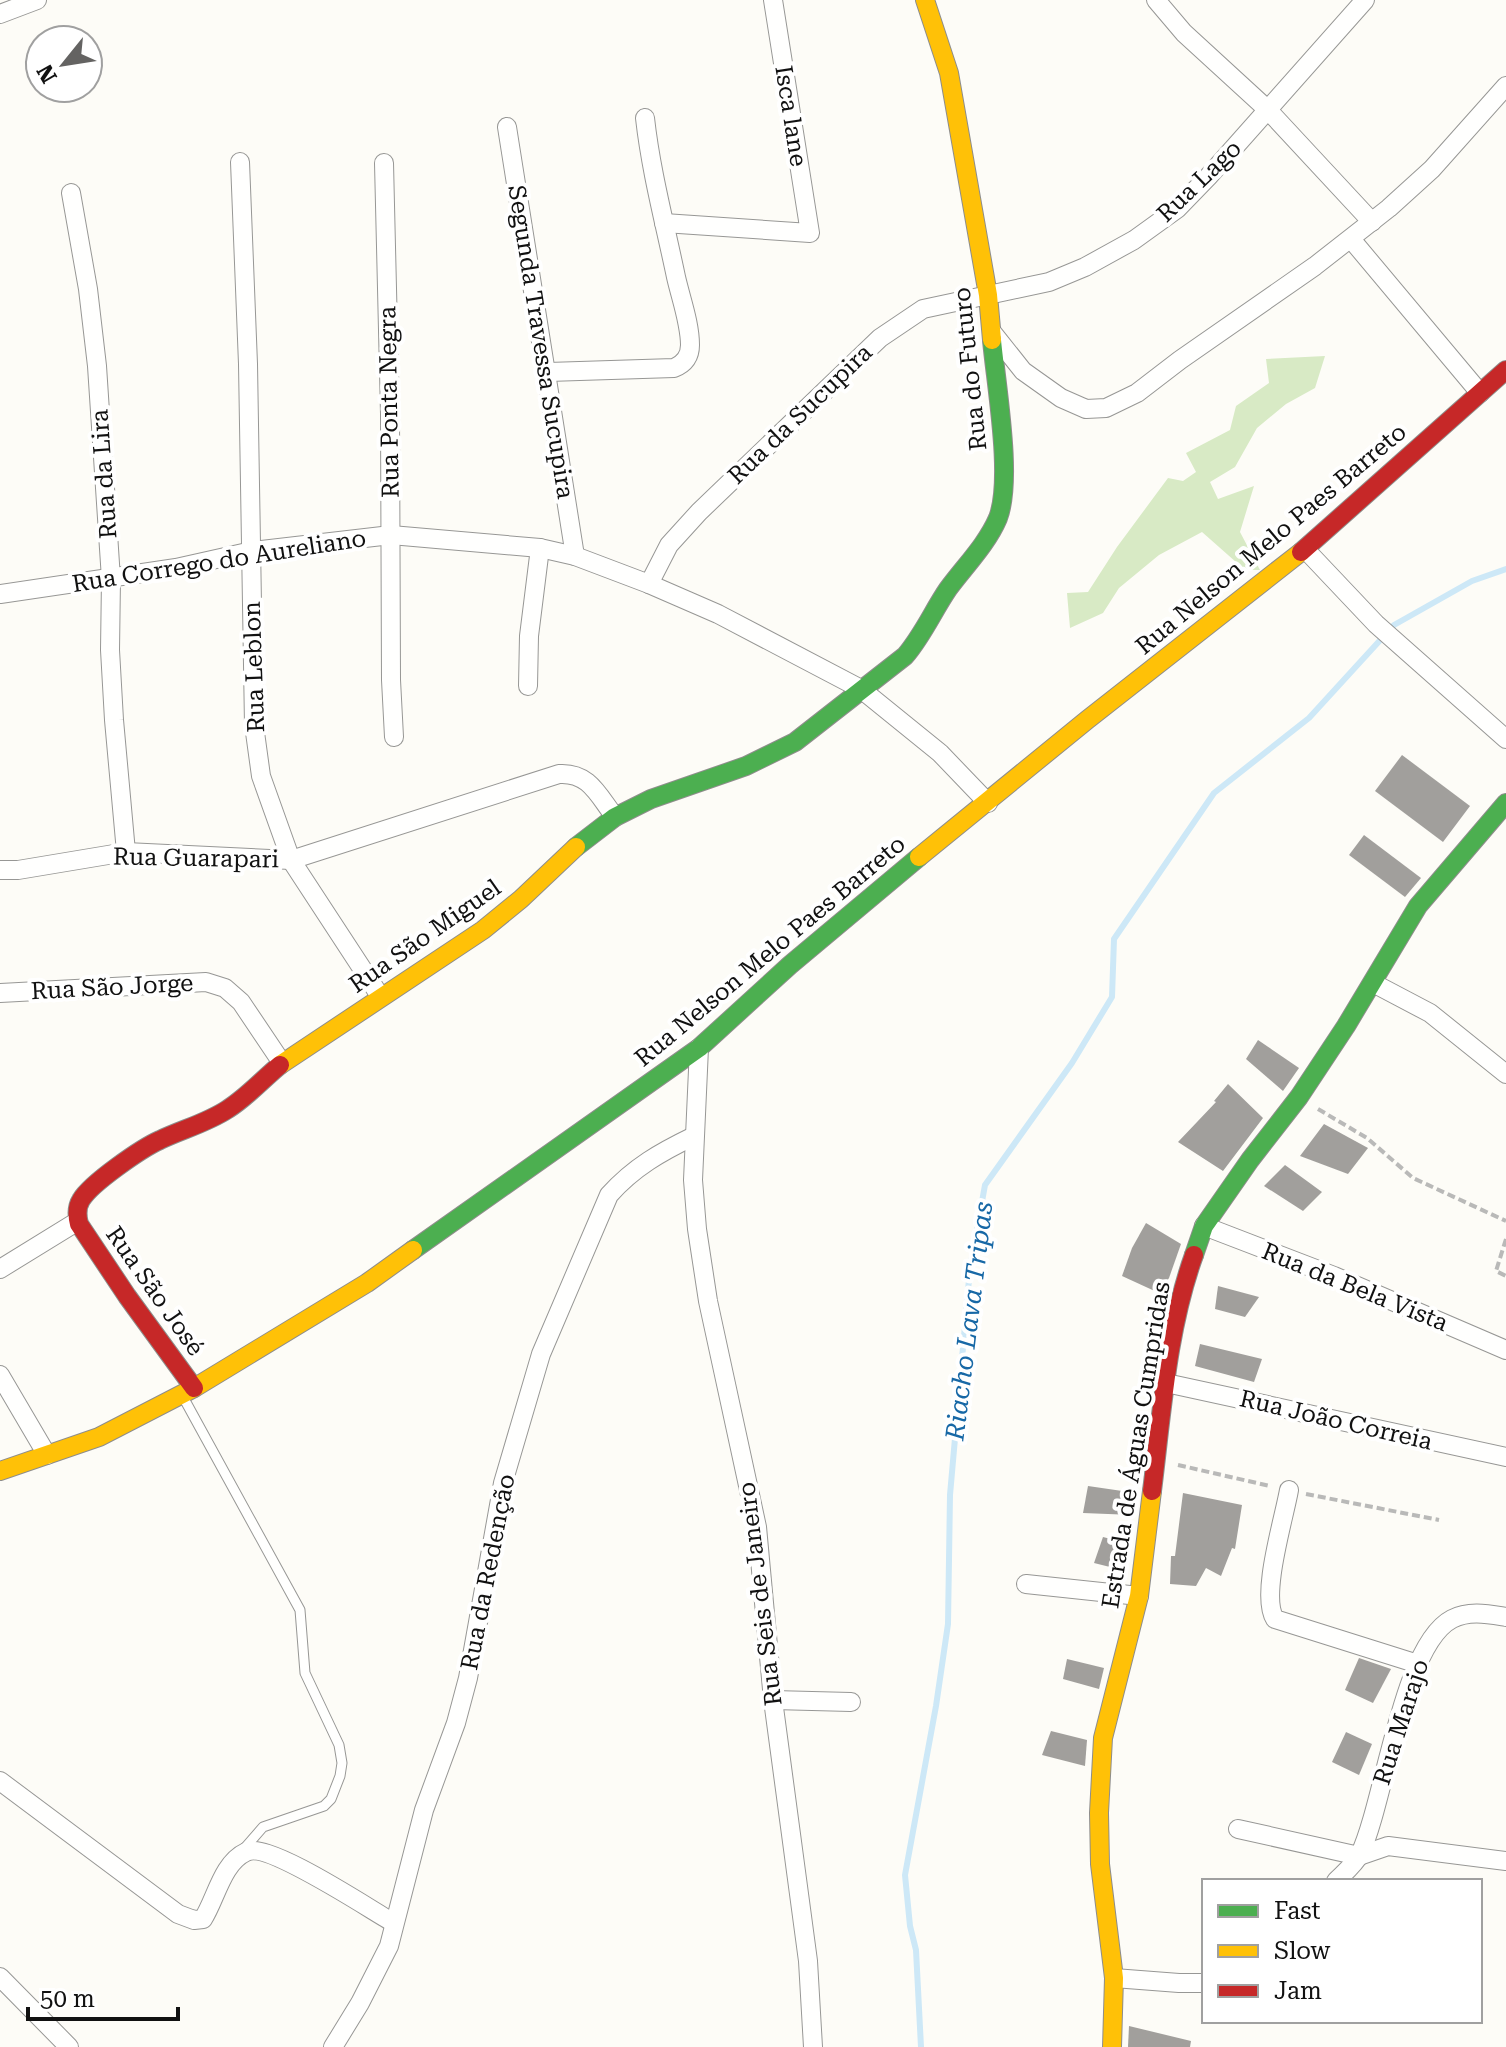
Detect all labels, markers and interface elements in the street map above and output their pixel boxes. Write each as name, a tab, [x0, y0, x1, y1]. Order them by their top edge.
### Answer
north arrow	[24, 24, 104, 104]
text: N	[32, 60, 62, 87]
street label: Isca lane	[769, 64, 813, 168]
street label: Rua Lago	[1151, 134, 1247, 228]
street label: Segunda Travessa Sucupira	[502, 183, 580, 501]
street label: Rua do Futuro	[947, 286, 993, 452]
street label: Rua Ponta Negra	[373, 306, 405, 498]
street label: Rua da Sucupira	[722, 338, 878, 490]
street label: Rua da Lira	[86, 408, 122, 540]
street label: Rua Nelson Melo Paes Barreto	[1130, 418, 1412, 660]
street label: Rua Corrego do Aureliano	[70, 524, 368, 598]
street label: Rua Leblon	[238, 601, 270, 733]
street label: Rua Nelson Melo Paes Barreto	[629, 830, 911, 1072]
street label: Rua Guarapari	[113, 843, 280, 873]
street label: Rua São Miguel	[344, 873, 506, 999]
street label: Rua São Jorge	[30, 969, 194, 1005]
water label: Riacho Lava Tripas	[939, 1200, 999, 1443]
street label: Rua São José	[100, 1221, 210, 1361]
street label: Rua da Bela Vista	[1258, 1237, 1452, 1337]
street label: Estrada de Águas Cumpridas	[1095, 1279, 1176, 1611]
street label: Rua João Correia	[1237, 1384, 1435, 1456]
street label: Rua da Redenção	[455, 1472, 521, 1672]
street label: Rua Seis de Janeiro	[732, 1481, 788, 1707]
street label: Rua Marajo	[1368, 1656, 1434, 1788]
legend	[1202, 1879, 1482, 2023]
text: Fast	[1274, 1897, 1321, 1925]
text: Slow	[1274, 1937, 1331, 1965]
scale bar	[28, 1971, 178, 2021]
text: Jam	[1274, 1977, 1322, 2005]
text: 50 m	[40, 1985, 95, 2013]

